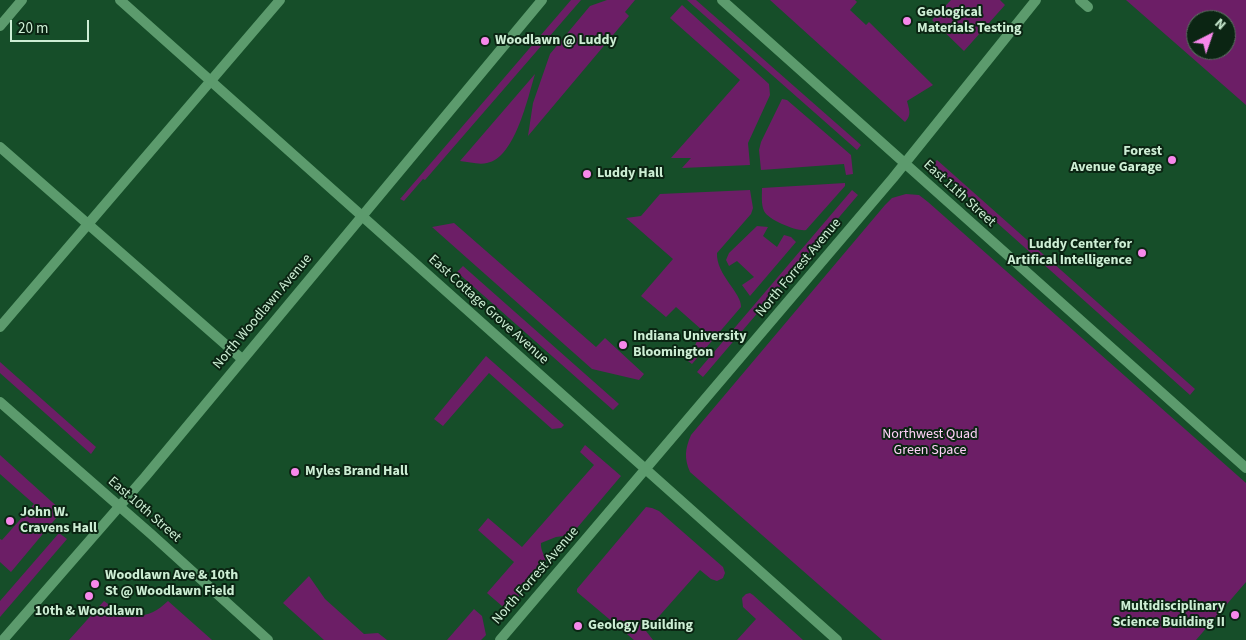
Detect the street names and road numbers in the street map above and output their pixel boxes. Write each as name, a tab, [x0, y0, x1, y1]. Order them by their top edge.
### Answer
street label: East 11th Street	[919, 157, 999, 231]
street label: North Forrest Avenue	[753, 215, 845, 321]
street label: North Woodlawn Avenue	[210, 251, 316, 373]
street label: East Cottage Grove Avenue	[425, 252, 551, 368]
street label: East 10th Street	[104, 474, 184, 546]
street label: North Forrest Avenue	[489, 524, 583, 628]

